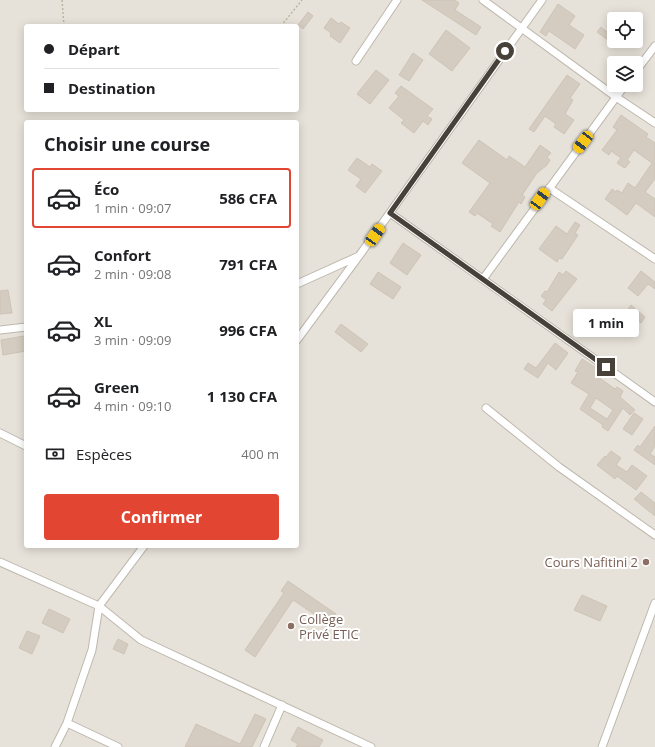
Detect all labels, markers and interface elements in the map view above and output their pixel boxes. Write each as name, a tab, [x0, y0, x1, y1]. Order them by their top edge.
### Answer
map controls	[607, 12, 643, 92]
button: locate	[607, 12, 643, 48]
text: Départ	[68, 39, 120, 59]
route start	[496, 42, 514, 60]
button: layers	[607, 56, 643, 92]
text: Destination	[68, 78, 156, 98]
car	[571, 129, 595, 155]
text: Choisir une course	[44, 132, 210, 156]
text: Éco	[94, 179, 119, 199]
icon: car	[46, 180, 82, 216]
car	[528, 186, 552, 212]
text: 586 CFA	[219, 188, 277, 208]
text: 1 min · 09:07	[94, 199, 171, 217]
car	[363, 222, 387, 248]
text: Confort	[94, 245, 151, 265]
icon: car	[46, 246, 82, 282]
text: 791 CFA	[219, 254, 277, 274]
text: 2 min · 09:08	[94, 265, 171, 283]
callout: 1 min	[573, 309, 639, 337]
text: XL	[94, 311, 112, 331]
icon: car	[46, 312, 82, 348]
text: 1 min	[588, 314, 624, 332]
text: 996 CFA	[219, 320, 277, 340]
text: 3 min · 09:09	[94, 331, 171, 349]
route end	[597, 358, 615, 376]
text: Green	[94, 377, 139, 397]
icon: car	[46, 378, 82, 414]
text: 1 130 CFA	[207, 386, 277, 406]
text: 4 min · 09:10	[94, 397, 171, 415]
icon: cash	[44, 443, 66, 465]
text: Espèces	[76, 444, 132, 464]
text: 400 m	[241, 445, 279, 463]
button: Confirmer	[44, 494, 279, 540]
place label: Cours Nafitini 2	[544, 553, 638, 571]
marker: Cours Nafitini 2	[641, 557, 651, 567]
place label: Collège Privé ETIC	[299, 610, 359, 643]
marker: Collège Privé ETIC	[286, 621, 296, 631]

